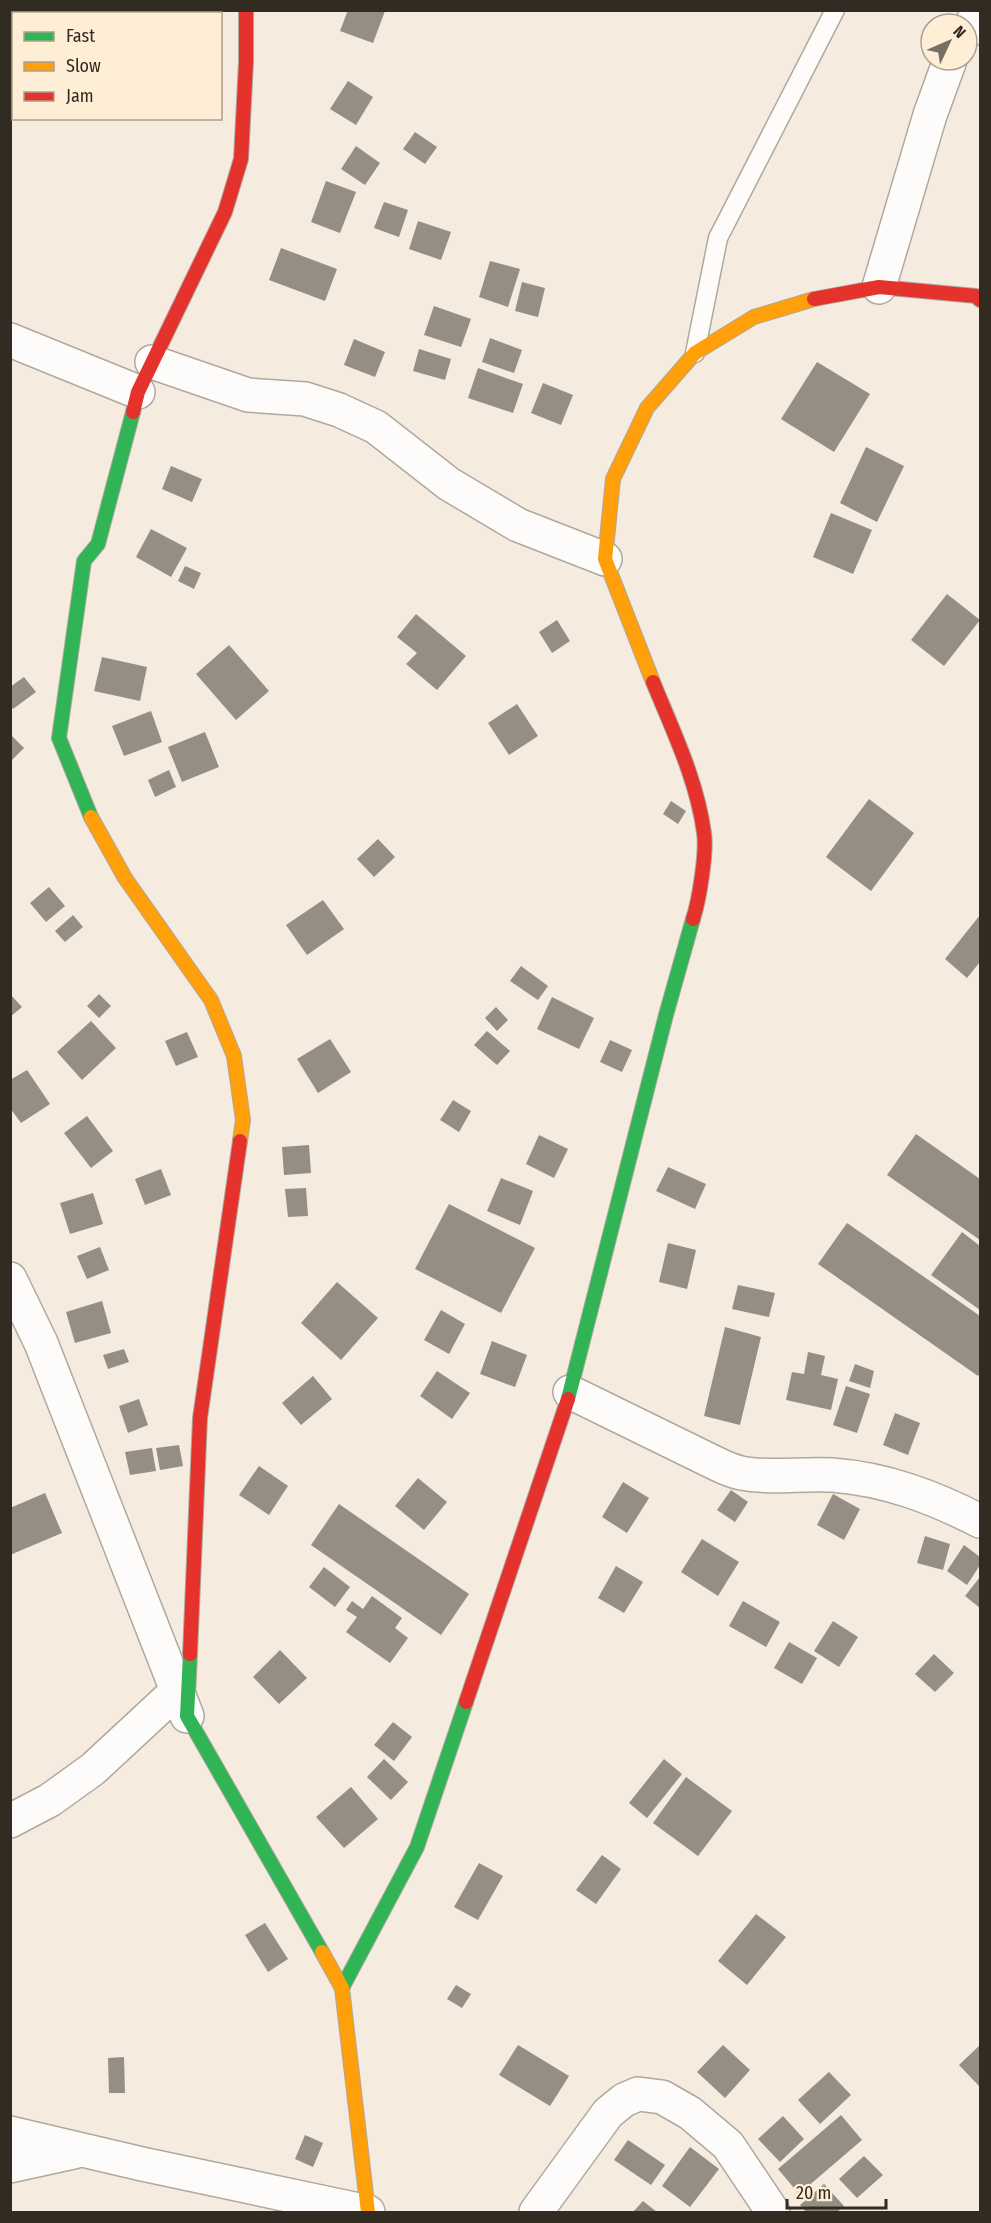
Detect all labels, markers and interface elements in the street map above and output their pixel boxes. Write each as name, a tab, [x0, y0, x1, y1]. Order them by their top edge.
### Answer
legend	[12, 12, 222, 120]
north arrow	[919, 12, 979, 72]
text: N	[949, 22, 970, 42]
text: Fast	[66, 25, 95, 47]
text: Slow	[66, 55, 101, 77]
text: Jam	[66, 85, 94, 107]
scale bar	[787, 2172, 886, 2210]
text: 20 m	[796, 2182, 831, 2204]

